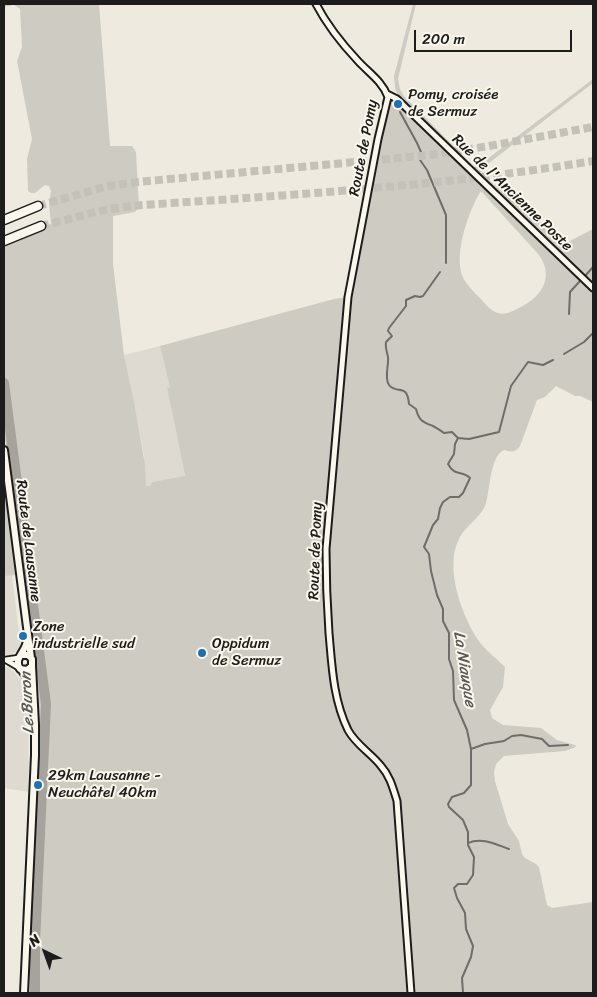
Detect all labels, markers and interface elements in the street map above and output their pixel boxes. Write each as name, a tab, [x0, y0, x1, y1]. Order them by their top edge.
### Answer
scale bar	[417, 20, 574, 52]
text: 200 m	[422, 26, 465, 52]
place label: Pomy, croisée de Sermuz	[408, 86, 498, 121]
street label: Route de Pomy	[346, 98, 382, 198]
marker: Pomy, croisée de Sermuz	[392, 98, 404, 110]
street label: Rue de l'Ancienne Poste	[448, 131, 576, 255]
street label: Route de Lausanne	[12, 479, 44, 603]
street label: Route de Pomy	[305, 502, 327, 600]
place label: Zone industrielle sud	[33, 618, 135, 653]
marker: Zone industrielle sud	[17, 630, 29, 642]
water label: La Niauque	[449, 630, 479, 708]
place label: Oppidum de Sermuz	[212, 635, 281, 670]
marker: Oppidum de Sermuz	[196, 647, 208, 659]
water label: Le Buron	[17, 672, 39, 734]
place label: 29km Lausanne - Neuchâtel 40km	[48, 767, 161, 802]
marker: 29km Lausanne - Neuchâtel 40km	[32, 779, 44, 791]
north arrow	[20, 927, 70, 977]
text: N	[23, 928, 47, 953]

